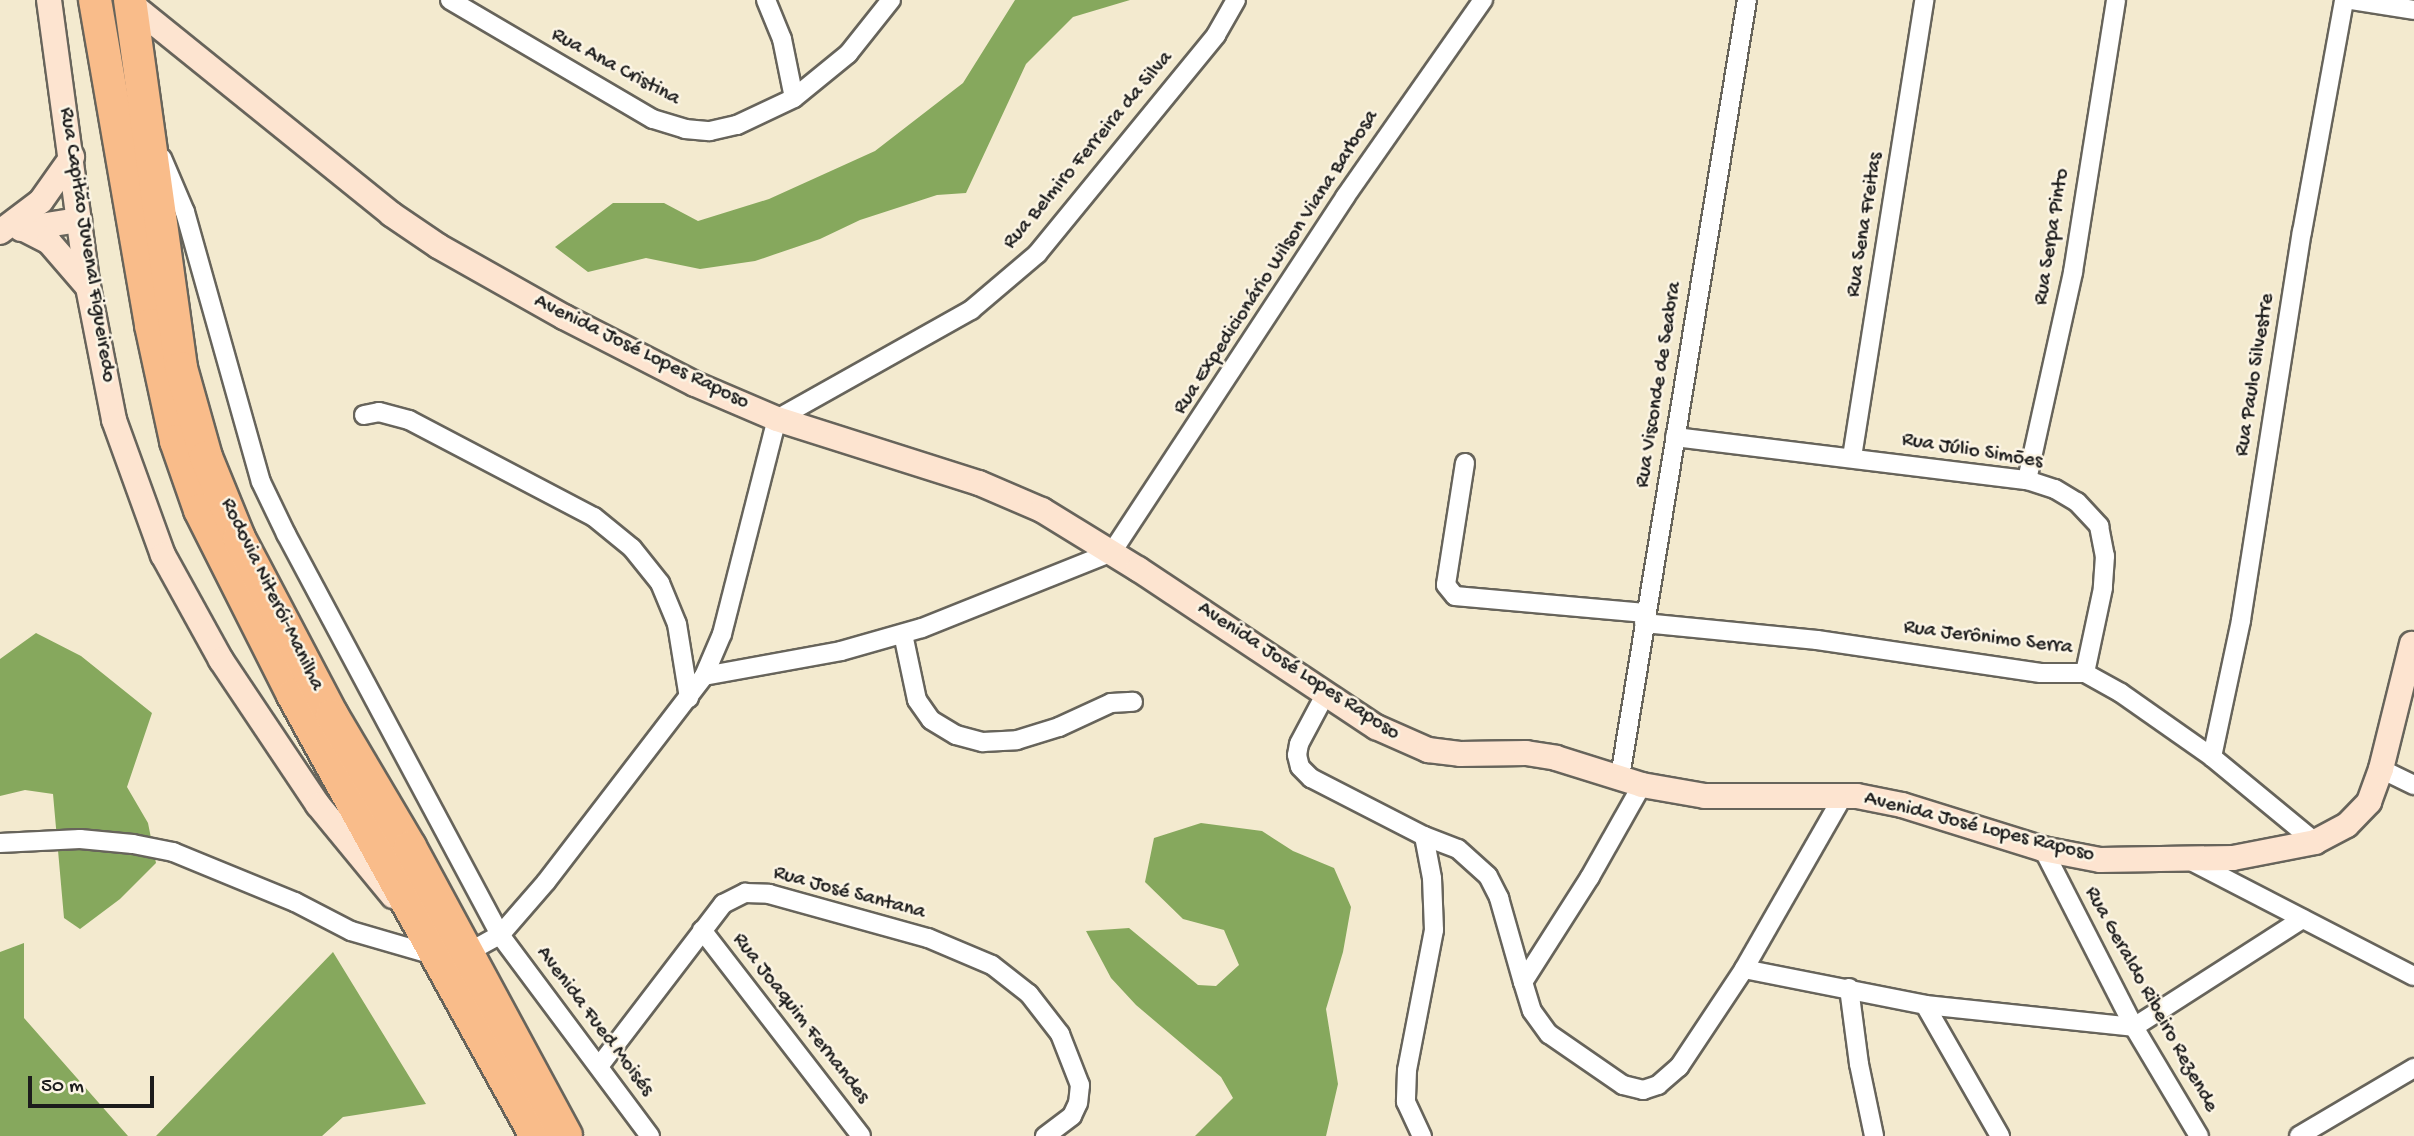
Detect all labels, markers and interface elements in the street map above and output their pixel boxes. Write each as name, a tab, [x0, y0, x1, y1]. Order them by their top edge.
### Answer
street label: Rua Ana Cristina	[546, 23, 684, 113]
street label: Rua Belmiro Ferreira da Silva	[999, 47, 1179, 255]
street label: Rua Capitão Juvenal Figueiredo	[52, 106, 120, 384]
street label: Rua Expedicionário Wilson Viana Barbosa	[1169, 106, 1385, 420]
street label: Rua Sena Freitas	[1842, 151, 1890, 299]
street label: Rua Serpa Pinto	[2030, 167, 2076, 307]
street label: Rua Visconde de Seabra	[1631, 280, 1689, 490]
street label: Avenida José Lopes Raposo	[529, 290, 753, 416]
street label: Rua Paulo Silvestre	[2231, 292, 2281, 458]
street label: Rua Júlio Simões	[1900, 428, 2044, 476]
street label: Rodovia Niterói-Manilha	[213, 495, 329, 695]
street label: Avenida José Lopes Raposo	[1192, 597, 1404, 747]
street label: Rua Jerônimo Serra	[1902, 616, 2074, 662]
street label: Avenida José Lopes Raposo	[1861, 787, 2097, 869]
street label: Rua José Santana	[770, 862, 928, 926]
street label: Rua Geraldo Ribeiro Rezende	[2077, 883, 2223, 1117]
street label: Rua Joaquim Fernandes	[726, 929, 874, 1109]
street label: Avenida Fued Moisés	[529, 942, 659, 1102]
scale bar	[32, 1062, 158, 1106]
text: 50 m	[41, 1075, 84, 1100]

